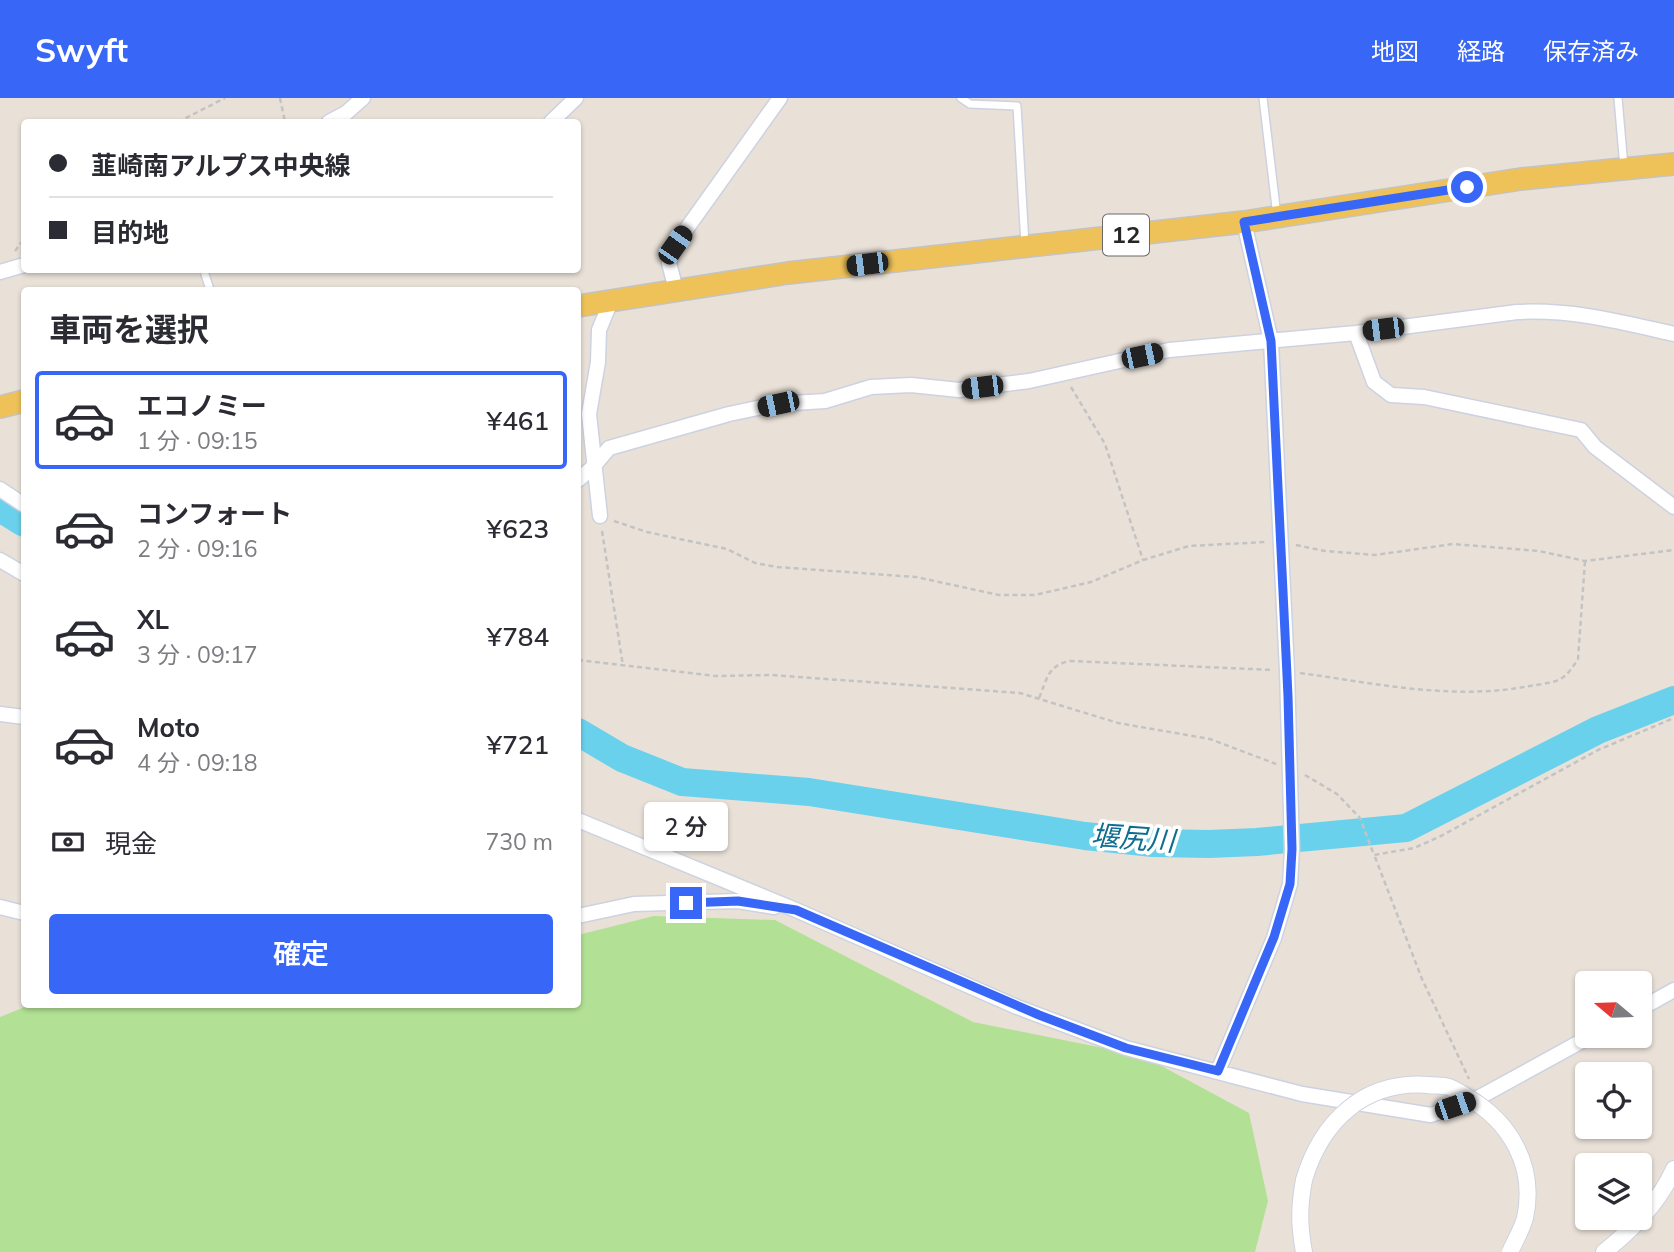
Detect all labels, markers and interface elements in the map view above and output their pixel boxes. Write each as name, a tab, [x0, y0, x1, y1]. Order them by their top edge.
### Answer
text: Swyft	[35, 29, 128, 70]
text: 地図	[1371, 36, 1419, 66]
text: 経路	[1457, 36, 1505, 66]
text: 保存済み	[1543, 36, 1639, 66]
text: 韮崎南アルプス中央線	[91, 149, 351, 182]
route start	[1451, 171, 1483, 203]
road number: 12	[1103, 215, 1149, 256]
text: 目的地	[91, 216, 169, 249]
car	[655, 222, 696, 268]
car	[845, 251, 890, 277]
text: 車両を選択	[49, 309, 209, 349]
car	[1361, 316, 1406, 342]
car	[1120, 341, 1165, 371]
car	[960, 374, 1005, 400]
icon: car	[53, 389, 116, 452]
text: エコノミー	[137, 389, 267, 422]
car	[756, 389, 801, 419]
text: ¥461	[487, 404, 549, 437]
text: 1 分 · 09:15	[137, 426, 258, 455]
icon: car	[53, 497, 116, 560]
text: コンフォート	[137, 497, 292, 530]
text: ¥623	[487, 512, 549, 545]
text: 2 分 · 09:16	[137, 534, 258, 563]
text: XL	[137, 603, 169, 636]
icon: car	[53, 605, 116, 668]
text: ¥784	[487, 620, 549, 653]
text: 3 分 · 09:17	[137, 640, 258, 669]
text: Moto	[137, 711, 200, 744]
icon: car	[53, 713, 116, 776]
text: ¥721	[487, 728, 549, 761]
text: 4 分 · 09:18	[137, 748, 258, 777]
callout: 2 分	[644, 802, 728, 850]
text: 2 分	[665, 812, 707, 841]
water label: 堰尻川	[1090, 817, 1179, 858]
icon: cash	[49, 823, 87, 861]
text: 現金	[105, 827, 157, 860]
text: 730 m	[485, 827, 553, 856]
route end	[670, 887, 702, 919]
button: 確定	[49, 914, 553, 994]
north arrow	[1575, 971, 1652, 1048]
map controls	[1575, 971, 1652, 1230]
button: locate	[1575, 1062, 1652, 1139]
car	[1432, 1089, 1479, 1123]
button: layers	[1575, 1153, 1652, 1230]

